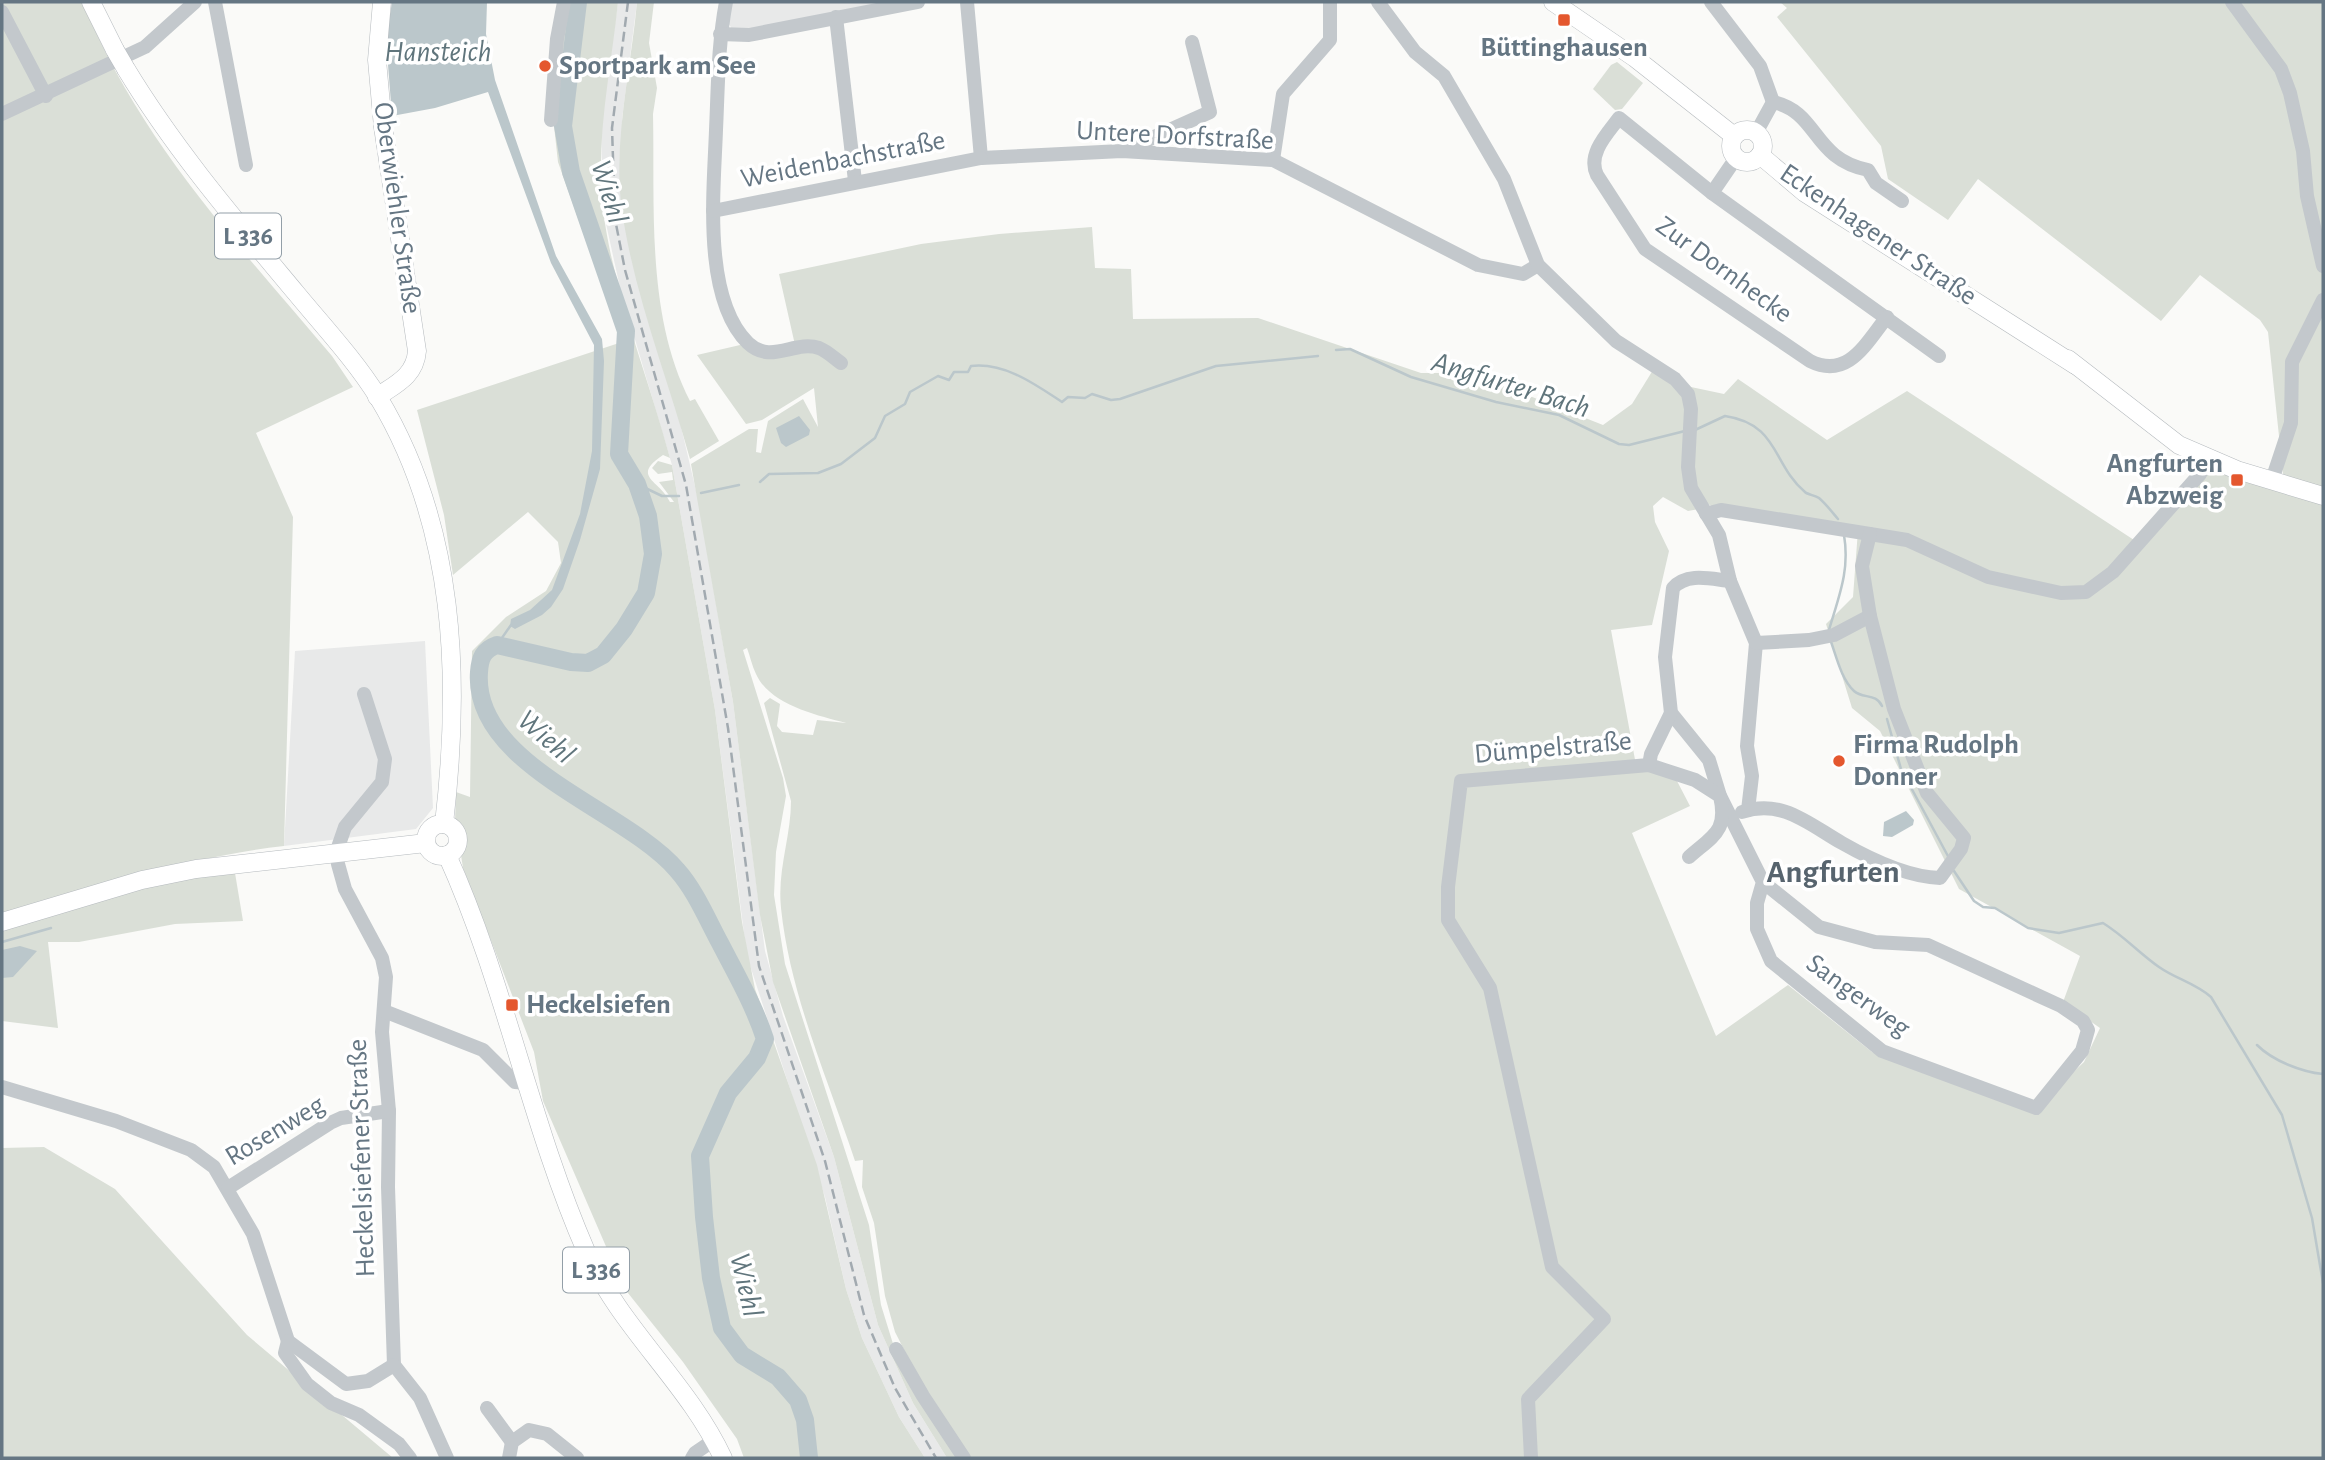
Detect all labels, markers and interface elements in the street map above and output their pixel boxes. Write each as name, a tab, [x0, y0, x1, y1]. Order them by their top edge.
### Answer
marker: Büttinghausen	[1556, 12, 1572, 28]
place label: Büttinghausen	[1480, 34, 1648, 62]
water label: Hansteich	[384, 37, 492, 67]
place label: Sportpark am See	[559, 52, 756, 80]
marker: Sportpark am See	[537, 58, 553, 74]
street label: Oberwiehler Straße	[368, 100, 426, 316]
street label: Untere Dorfstraße	[1075, 117, 1275, 155]
street label: Weidenbachstraße	[739, 126, 947, 194]
water label: Wiehl	[585, 157, 633, 227]
street label: Eckenhagener Straße	[1775, 159, 1981, 311]
street label: Zur Dornhecke	[1651, 211, 1797, 329]
road number: L 336	[215, 214, 281, 258]
water label: Angfurter Bach	[1428, 346, 1594, 423]
place label: Angfurten Abzweig	[2106, 450, 2224, 510]
marker: Angfurten Abzweig	[2229, 472, 2245, 488]
water label: Wiehl	[512, 704, 580, 770]
street label: Dümpelstraße	[1473, 727, 1633, 769]
place label: Firma Rudolph Donner	[1853, 731, 2019, 791]
marker: Firma Rudolph Donner	[1831, 753, 1847, 769]
district label: Angfurten	[1766, 856, 1900, 888]
street label: Sangerweg	[1801, 949, 1915, 1043]
place label: Heckelsiefen	[526, 991, 671, 1019]
marker: Heckelsiefen	[504, 997, 520, 1013]
street label: Heckelsiefener Straße	[344, 1038, 380, 1278]
street label: Rosenweg	[221, 1090, 330, 1171]
road number: L 336	[563, 1247, 629, 1292]
water label: Wiehl	[724, 1250, 768, 1320]

